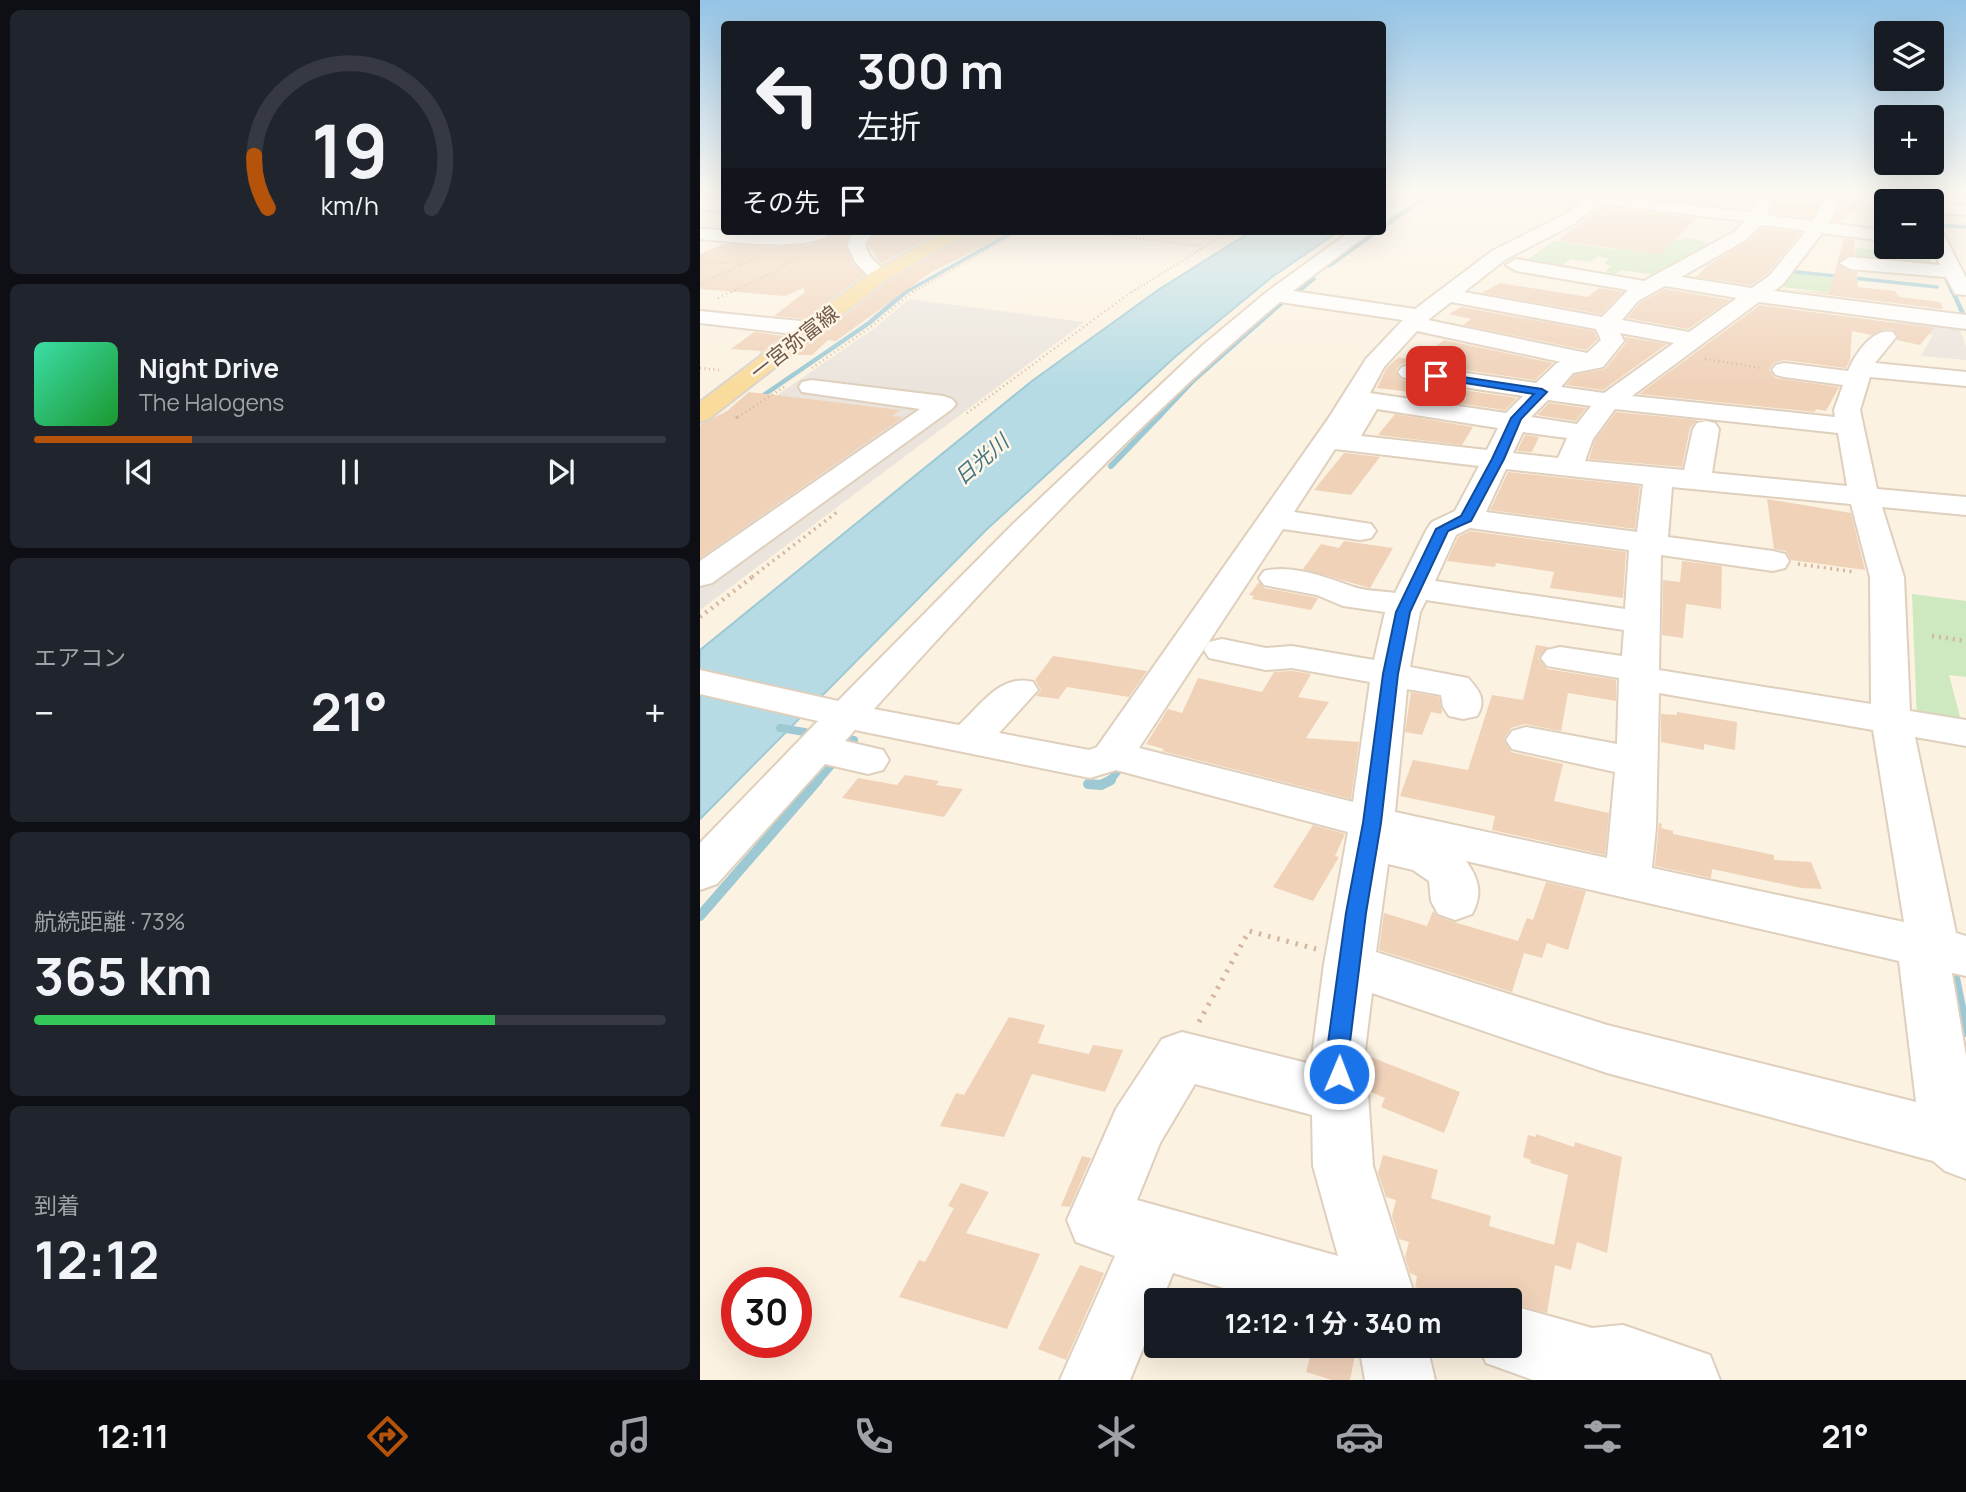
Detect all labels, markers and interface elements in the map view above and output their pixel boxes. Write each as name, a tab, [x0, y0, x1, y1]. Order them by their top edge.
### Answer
map controls	[1874, 21, 1944, 259]
button: layers	[1874, 21, 1944, 91]
text: 300 m	[857, 37, 1004, 104]
icon: left	[742, 49, 833, 140]
text: 19	[311, 100, 389, 200]
text: 左折	[857, 104, 921, 148]
button: +	[1874, 105, 1944, 175]
icon: arrive	[834, 182, 872, 220]
text: その先	[742, 184, 820, 220]
text: km/h	[321, 188, 379, 223]
button: −	[1874, 189, 1944, 259]
street label: 一宮弥富線	[744, 299, 844, 385]
pin	[1406, 346, 1466, 406]
text: Night Drive	[139, 350, 279, 386]
icon: arrive	[1417, 357, 1455, 395]
text: The Halogens	[139, 386, 284, 418]
water label: 日光川	[948, 426, 1015, 490]
icon: previous	[120, 453, 158, 491]
icon: pause	[331, 453, 369, 491]
icon: next	[542, 453, 580, 491]
text: エアコン	[34, 641, 126, 673]
text: 21°	[311, 676, 388, 747]
text: −	[34, 686, 55, 738]
text: +	[644, 686, 666, 738]
text: 航続距離 · 73%	[34, 905, 185, 937]
text: 365 km	[34, 940, 212, 1011]
position arrow	[1302, 1037, 1376, 1111]
text: 到着	[34, 1189, 80, 1221]
text: 12:12	[34, 1224, 159, 1295]
speed limit sign: 30	[721, 1267, 812, 1358]
text: 12:12 · 1 分 · 340 m	[1225, 1305, 1441, 1341]
icon: directions	[363, 1412, 412, 1461]
icon: music	[606, 1412, 655, 1461]
icon: phone	[849, 1412, 898, 1461]
icon: climate	[1092, 1412, 1141, 1461]
icon: car	[1335, 1412, 1384, 1461]
icon: filters	[1578, 1412, 1627, 1461]
text: 12:11	[97, 1414, 169, 1458]
text: 21°	[1821, 1414, 1869, 1458]

